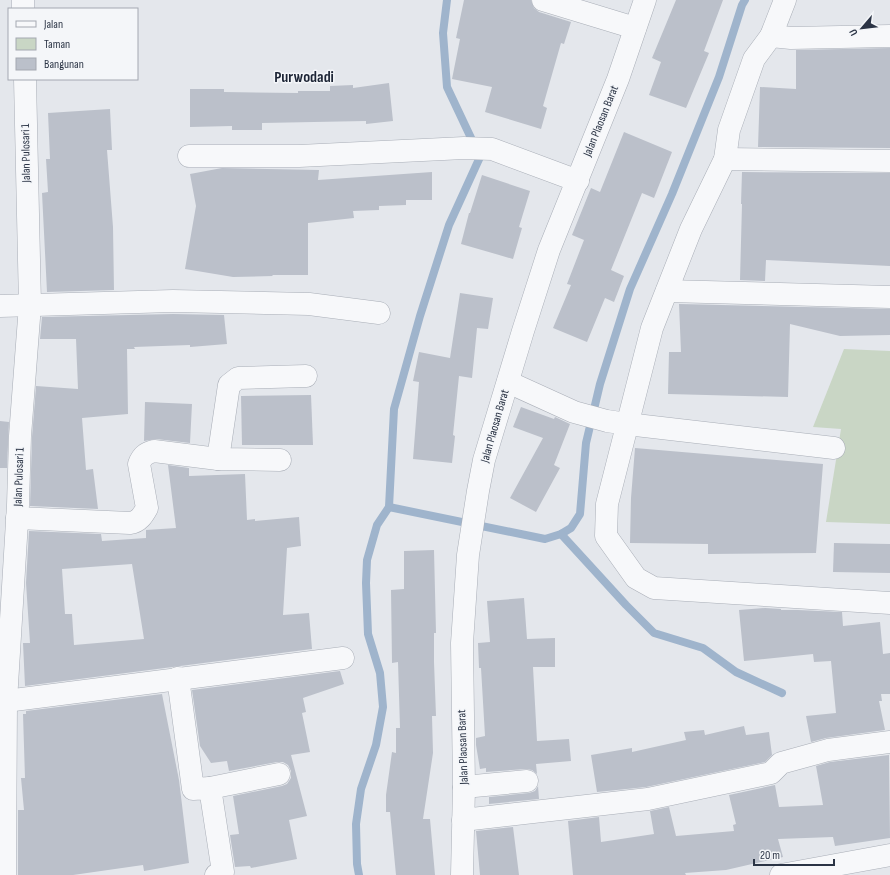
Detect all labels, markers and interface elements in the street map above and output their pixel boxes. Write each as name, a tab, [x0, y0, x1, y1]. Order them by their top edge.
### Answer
legend	[8, 8, 138, 80]
north arrow	[842, 8, 882, 48]
text: Jalan	[43, 17, 63, 32]
text: U	[846, 27, 861, 38]
text: Taman	[44, 37, 70, 52]
text: Bangunan	[44, 57, 84, 72]
district label: Purwodadi	[274, 68, 334, 87]
street label: Jalan Plaosan Barat	[580, 83, 622, 160]
street label: Jalan Pulosari 1	[18, 123, 34, 184]
street label: Jalan Plaosan Barat	[477, 387, 513, 465]
street label: Jalan Pulosari 1	[10, 446, 28, 508]
street label: Jalan Plaosan Barat	[454, 709, 472, 786]
scale bar	[754, 841, 834, 867]
text: 20 m	[760, 848, 780, 863]

